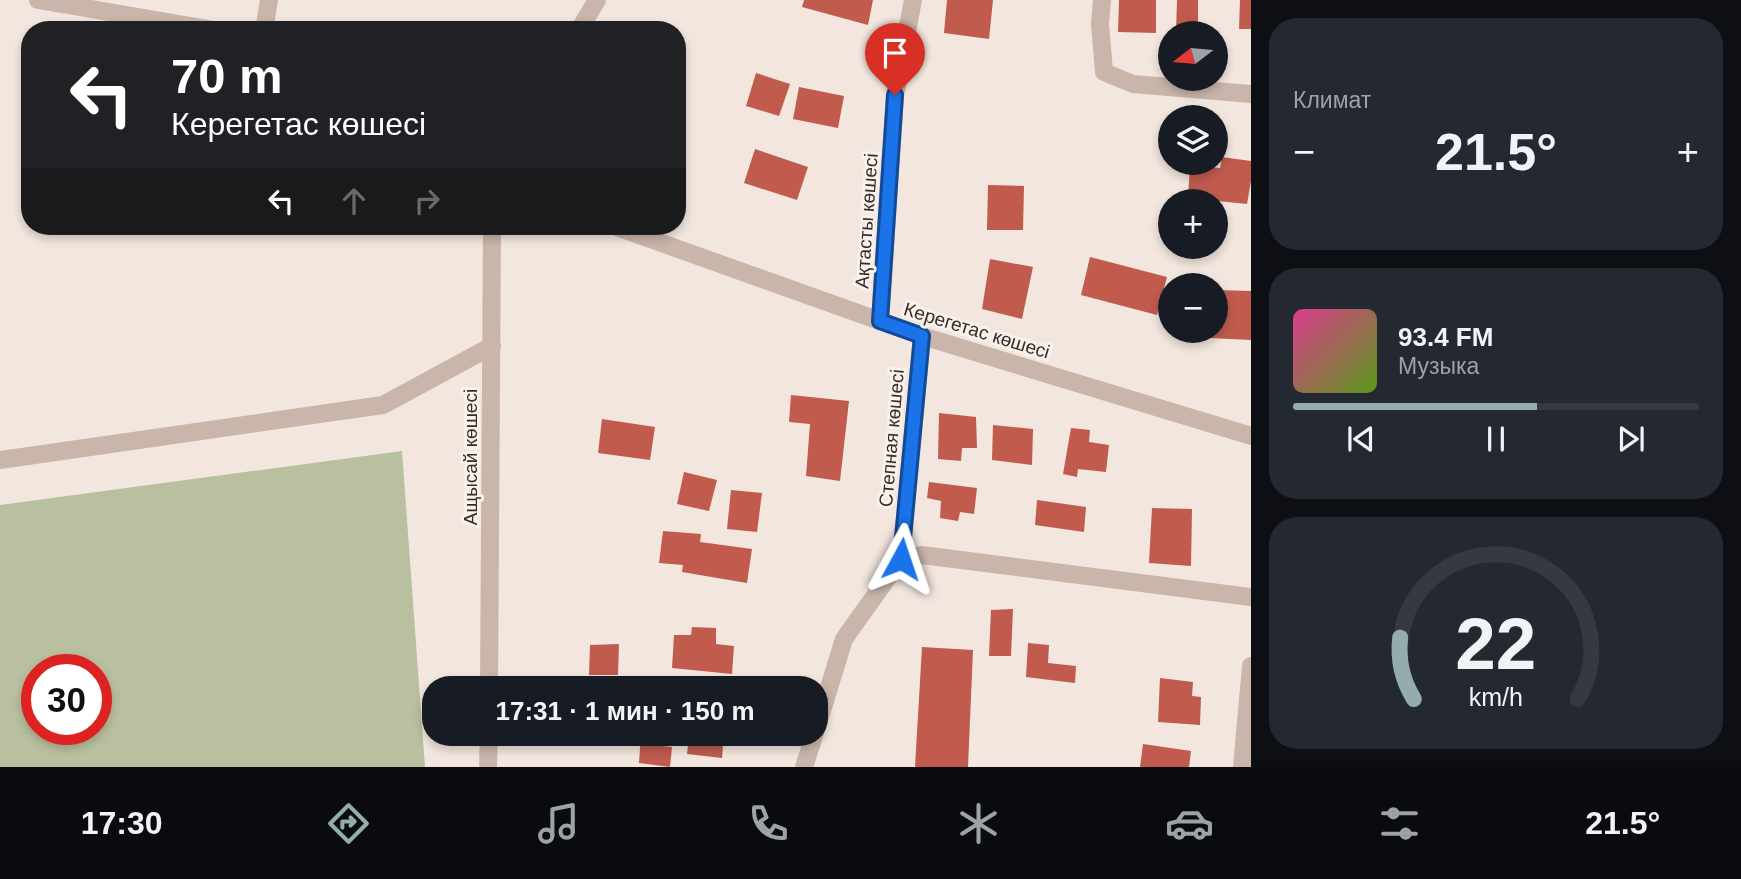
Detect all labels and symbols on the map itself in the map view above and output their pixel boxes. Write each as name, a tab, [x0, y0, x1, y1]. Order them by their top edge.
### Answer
north arrow	[1158, 21, 1228, 91]
pin	[865, 23, 925, 95]
street label: Ақтасты көшесі	[851, 153, 882, 289]
street label: Керегетас көшесі	[901, 298, 1052, 363]
street label: Степная көшесі	[875, 368, 908, 508]
street label: Ащысай көшесі	[460, 389, 481, 525]
position arrow	[864, 522, 938, 596]
speed limit sign: 30	[21, 654, 112, 745]

